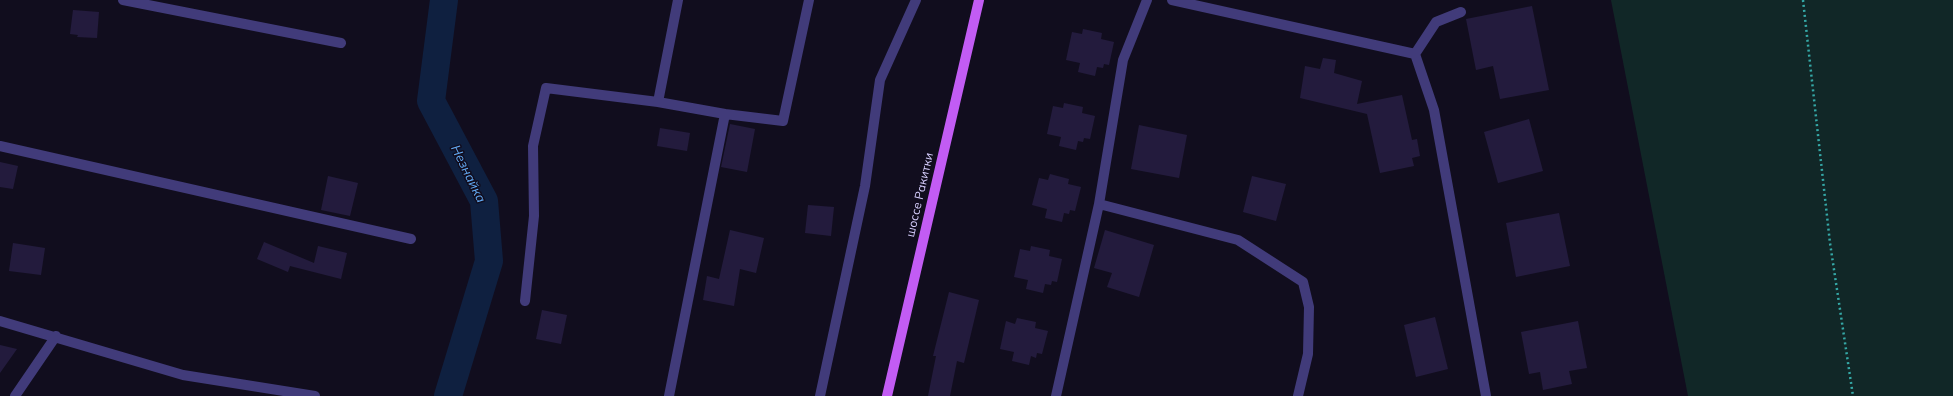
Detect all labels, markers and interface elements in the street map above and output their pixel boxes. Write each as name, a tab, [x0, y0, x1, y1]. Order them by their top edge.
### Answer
water label: Незнайка	[447, 143, 489, 205]
street label: шоссе Ракитки	[903, 151, 937, 239]

